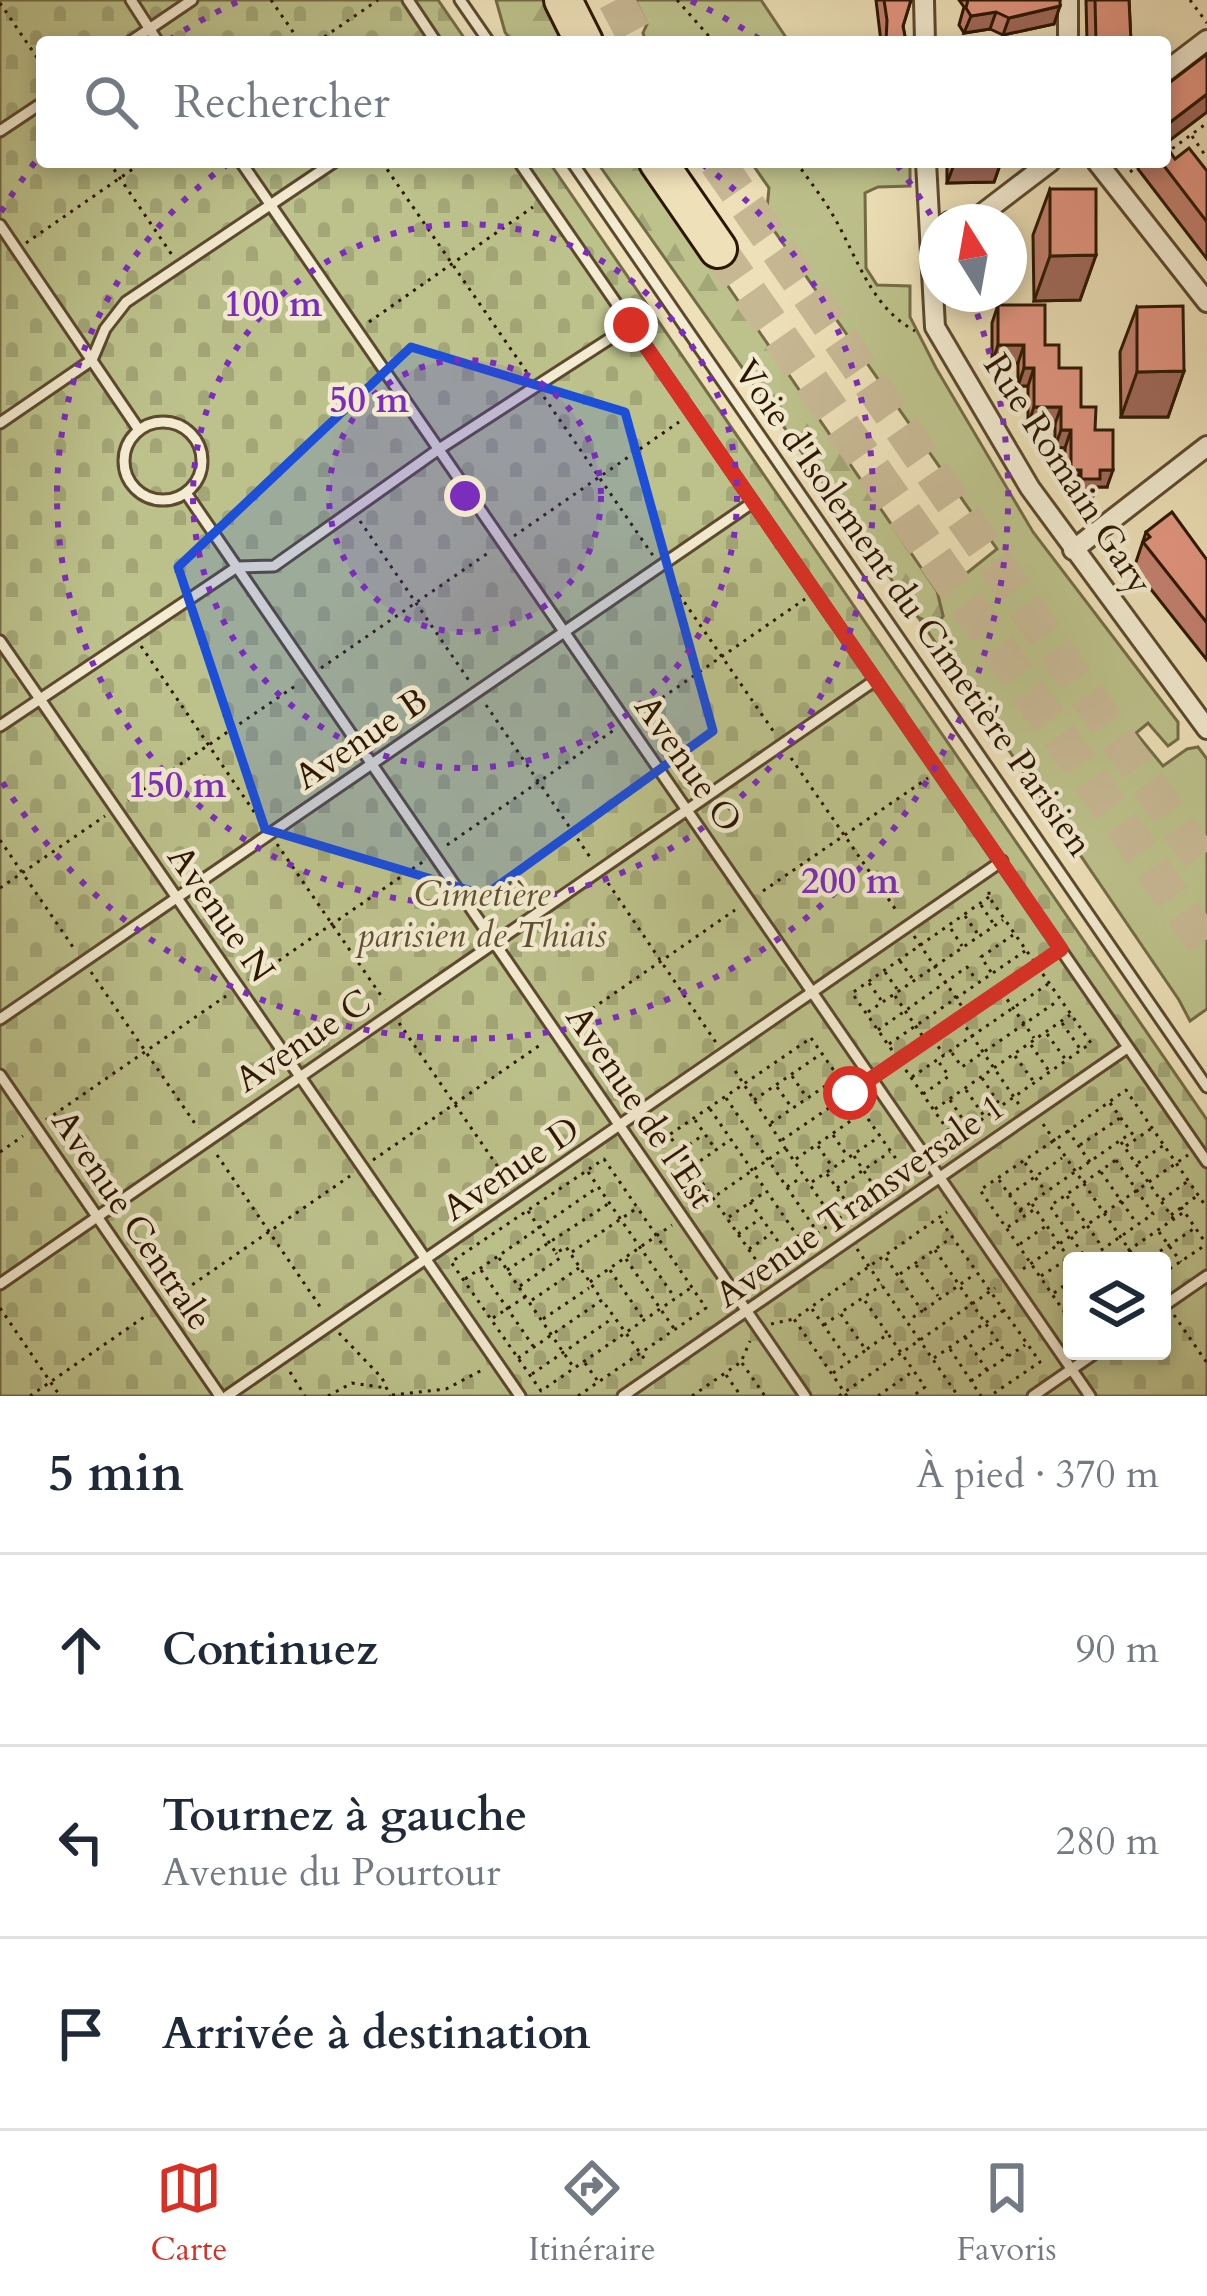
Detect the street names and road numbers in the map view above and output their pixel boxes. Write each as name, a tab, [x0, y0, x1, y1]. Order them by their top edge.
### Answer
street label: Rue Romain Gary	[972, 344, 1164, 604]
street label: Voie d'Isolement du Cimetière Parisien	[722, 350, 1104, 867]
street label: Avenue B	[285, 677, 437, 801]
street label: Avenue O	[623, 685, 753, 843]
street label: Avenue N	[156, 836, 286, 993]
street label: Avenue C	[225, 978, 381, 1104]
street label: Avenue de l'Est	[554, 996, 726, 1218]
street label: Avenue Transversale 1	[706, 1083, 1014, 1319]
street label: Avenue Centrale	[40, 1100, 224, 1340]
street label: Avenue D	[433, 1105, 589, 1233]

